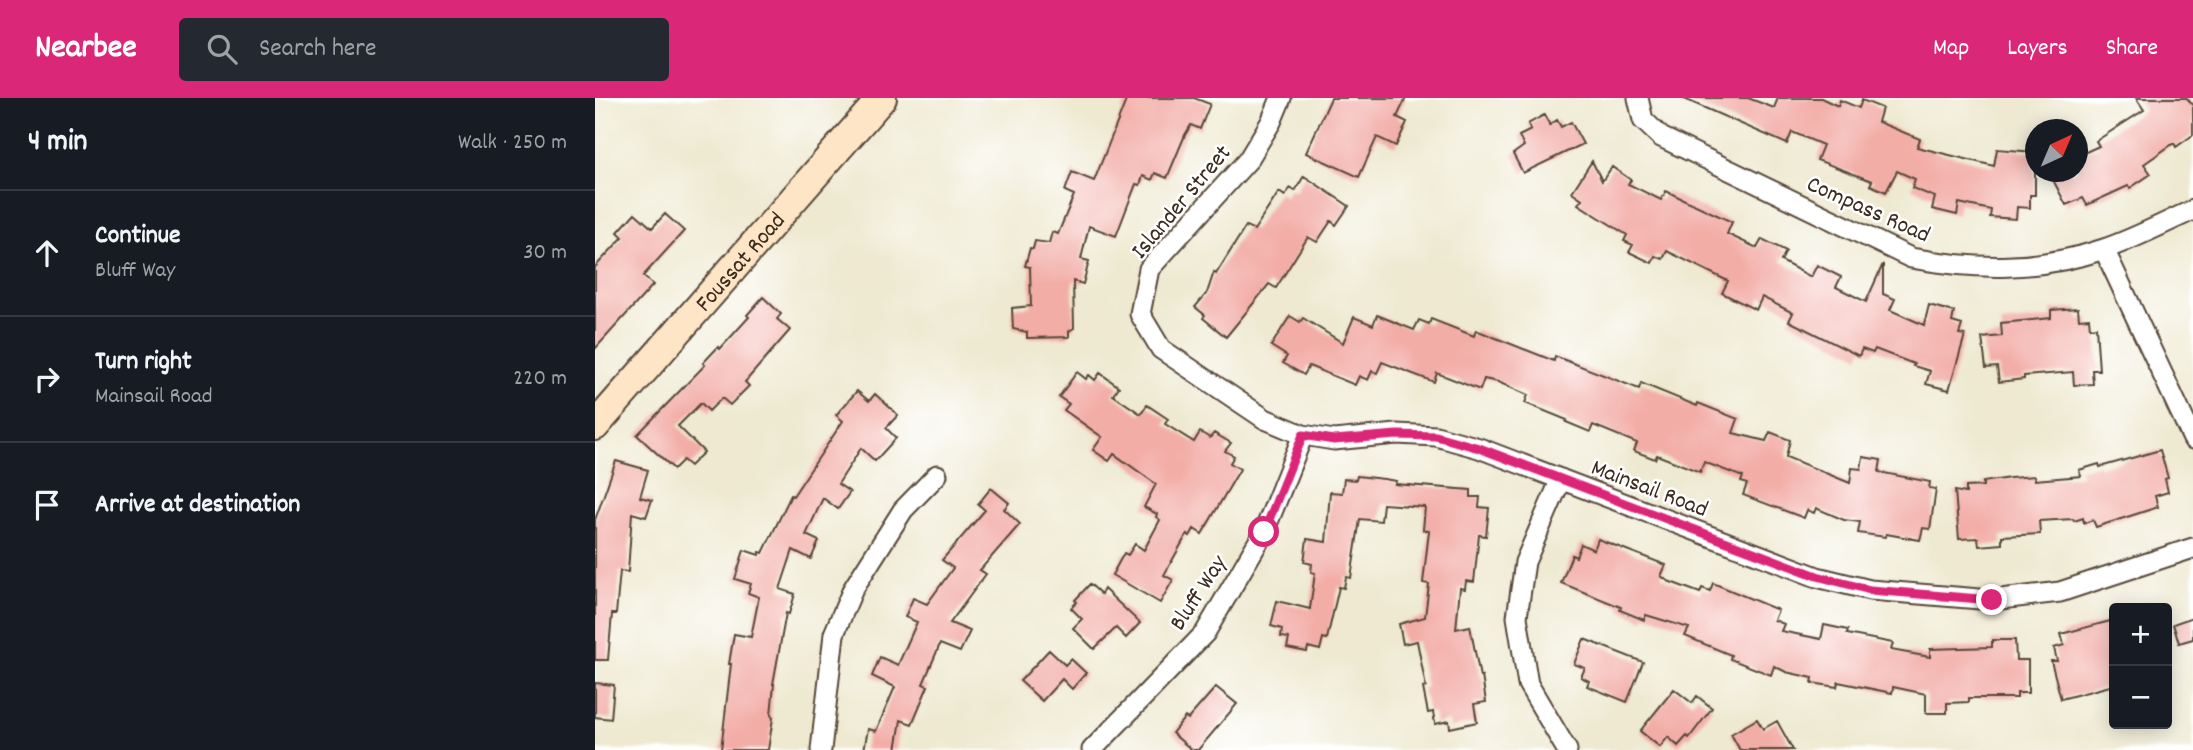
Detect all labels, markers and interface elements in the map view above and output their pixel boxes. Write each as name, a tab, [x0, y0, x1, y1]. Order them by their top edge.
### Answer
search box	[179, 18, 669, 81]
text: Nearbee	[35, 26, 137, 73]
icon: search	[203, 30, 241, 68]
text: Search here	[259, 31, 376, 68]
text: Map	[1933, 32, 1969, 66]
text: Layers	[2007, 32, 2068, 66]
text: Share	[2106, 32, 2158, 66]
north arrow	[2025, 119, 2088, 182]
text: 4 min	[28, 122, 87, 165]
text: Walk · 250 m	[458, 127, 567, 160]
street label: Islander Street	[1124, 138, 1240, 268]
street label: Compass Road	[1801, 168, 1935, 253]
street label: Foussat Road	[688, 206, 795, 320]
text: Continue	[95, 218, 180, 255]
icon: ahead	[28, 234, 66, 272]
text: 30 m	[523, 237, 567, 270]
text: Bluff Way	[95, 255, 175, 288]
text: Turn right	[95, 344, 192, 381]
icon: right	[28, 360, 66, 398]
text: 220 m	[513, 363, 567, 396]
text: Mainsail Road	[95, 381, 213, 414]
street label: Mainsail Road	[1586, 452, 1712, 528]
icon: arrive	[28, 486, 66, 524]
text: Arrive at destination	[95, 487, 300, 524]
route start	[1248, 516, 1279, 547]
street label: Bluff Way	[1162, 548, 1237, 638]
route end	[1976, 584, 2007, 615]
map controls	[2109, 603, 2172, 729]
button: +	[2109, 603, 2172, 666]
button: −	[2109, 666, 2172, 729]

